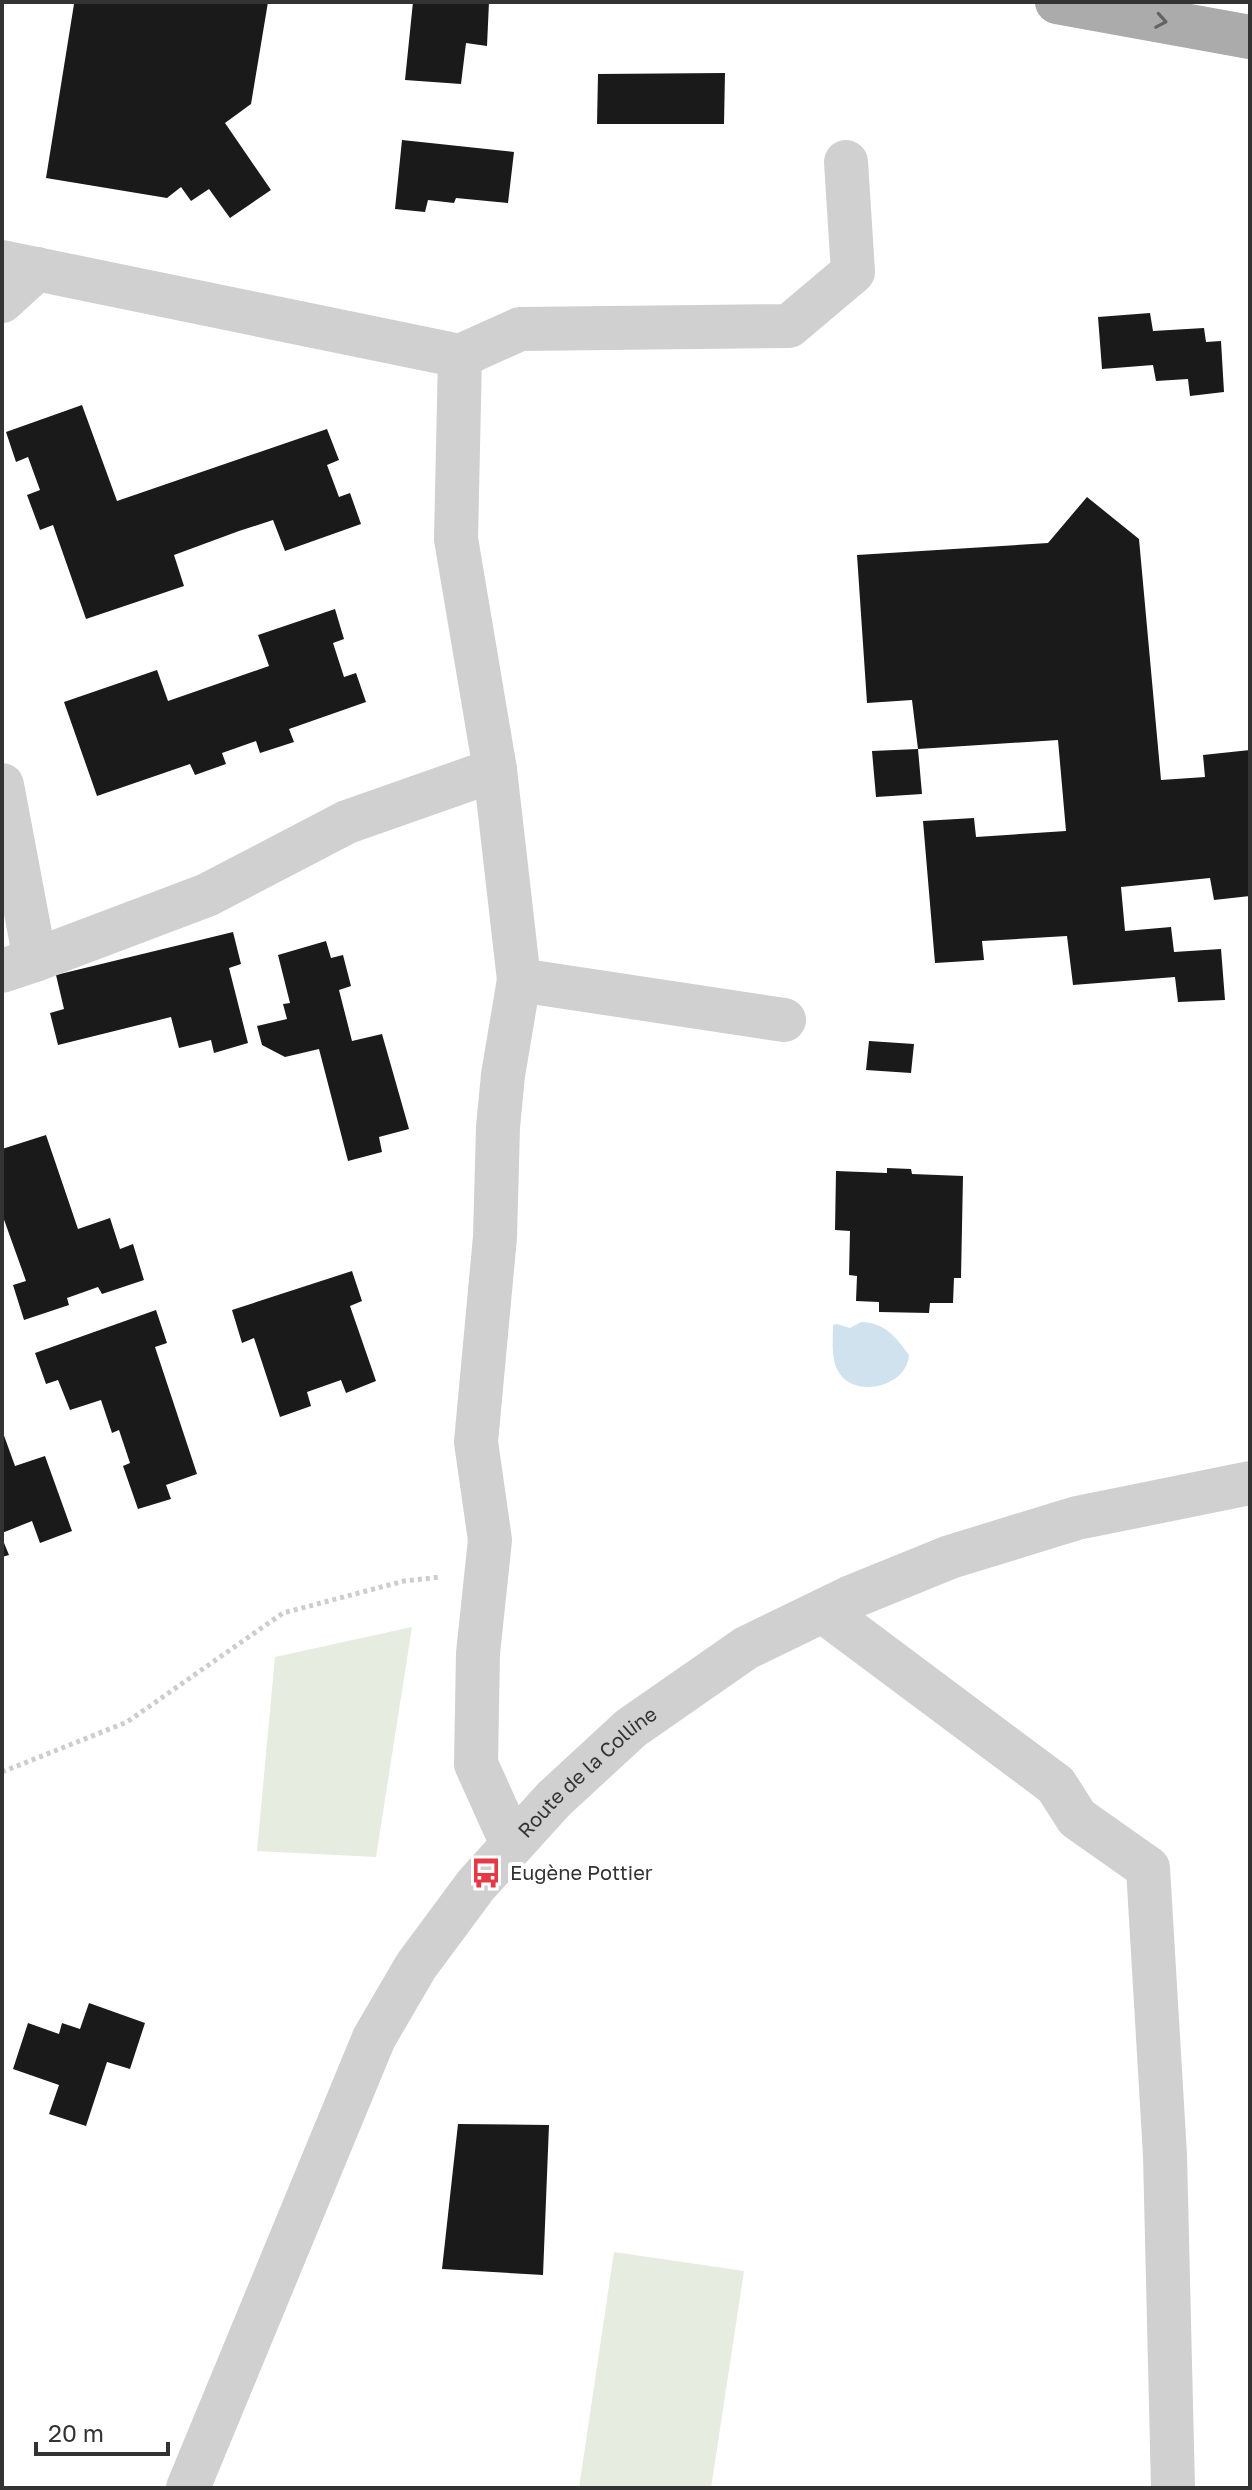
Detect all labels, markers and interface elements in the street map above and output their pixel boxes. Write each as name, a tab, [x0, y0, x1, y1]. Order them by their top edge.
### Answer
one-way arrow	[1154, 12, 1168, 29]
street label: Route de la Colline	[512, 1701, 661, 1842]
bus stop icon: Eugène Pottier	[469, 1856, 503, 1890]
place label: Eugène Pottier	[510, 1860, 653, 1884]
scale bar	[36, 2406, 168, 2456]
text: 20 m	[48, 2418, 104, 2447]

